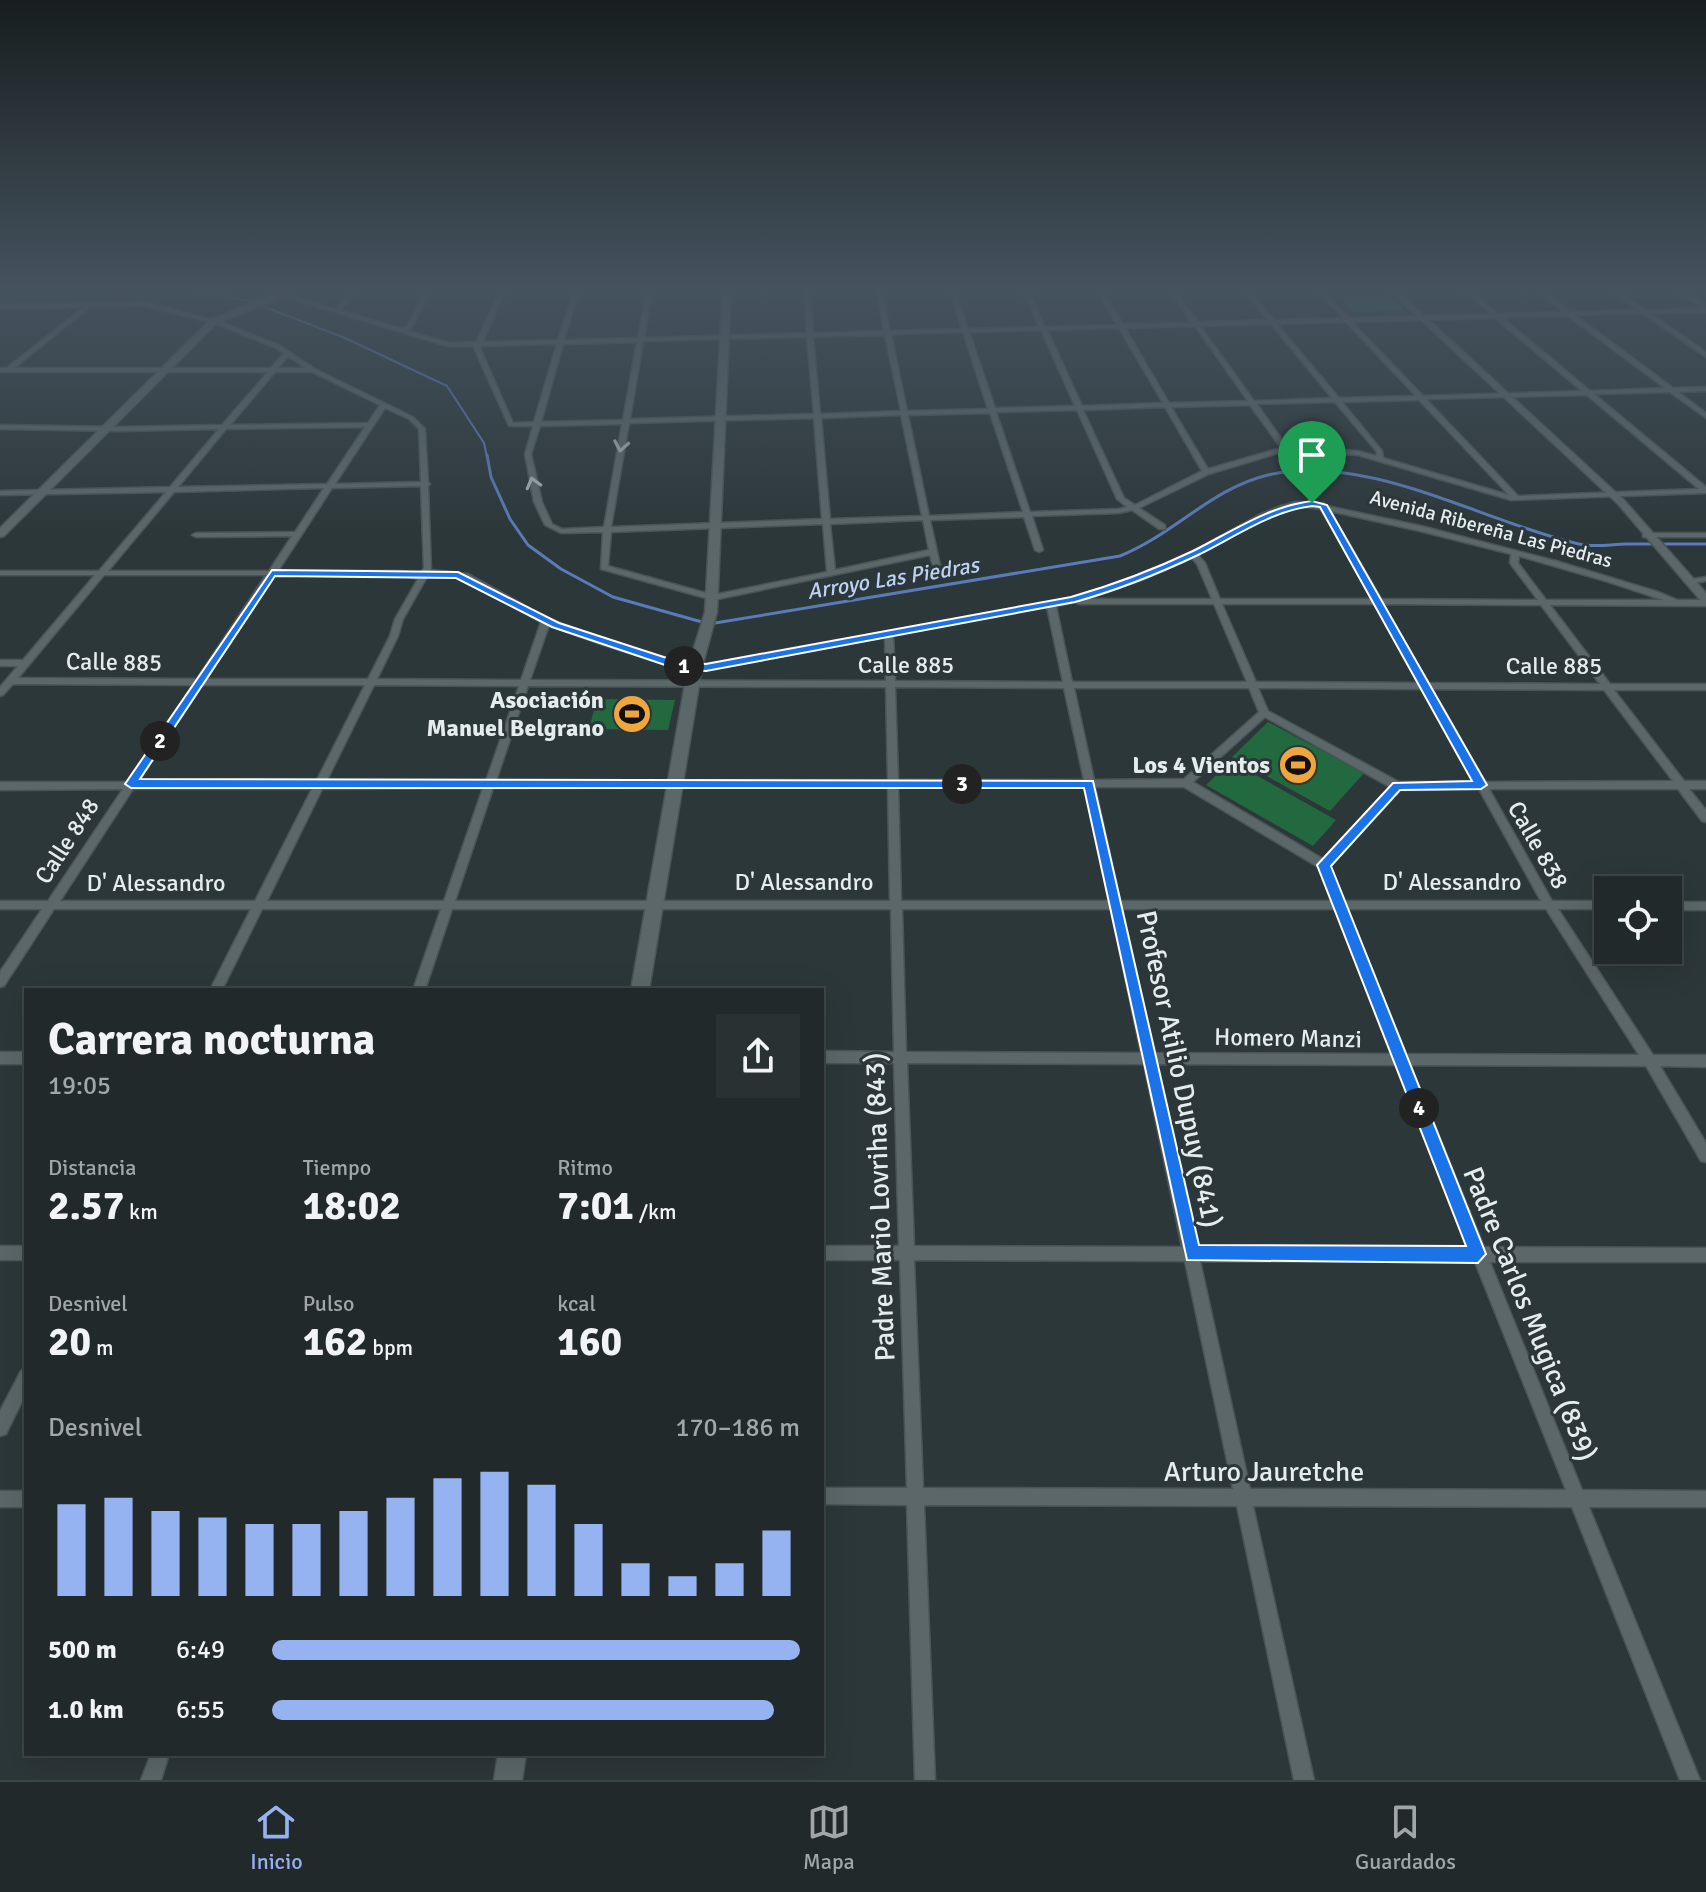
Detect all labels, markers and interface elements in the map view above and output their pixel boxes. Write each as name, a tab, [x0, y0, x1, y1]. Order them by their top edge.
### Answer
pin	[1278, 421, 1346, 503]
icon: arrive	[1290, 433, 1334, 477]
one-way arrow	[613, 439, 630, 453]
one-way arrow	[525, 476, 542, 490]
street label: Avenida Ribereña Las Piedras	[1367, 485, 1615, 573]
water label: Arroyo Las Piedras	[805, 551, 983, 605]
street label: Calle 885	[66, 646, 162, 678]
pin: 1	[664, 646, 704, 686]
street label: Calle 885	[858, 650, 954, 680]
street label: Calle 885	[1506, 651, 1602, 681]
text: 1	[678, 652, 690, 679]
place label: Asociación Manuel Belgrano	[427, 685, 604, 743]
sports icon: Asociación Manuel Belgrano	[611, 693, 653, 735]
pin: 2	[140, 721, 180, 761]
text: 2	[154, 727, 166, 754]
sports icon: Los 4 Vientos	[1277, 744, 1319, 786]
place label: Los 4 Vientos	[1132, 750, 1270, 780]
pin: 3	[942, 764, 982, 804]
text: 3	[956, 770, 968, 797]
street label: Calle 848	[28, 792, 106, 890]
street label: Calle 838	[1501, 796, 1575, 894]
street label: D' Alessandro	[735, 867, 873, 897]
street label: D' Alessandro	[1383, 867, 1521, 897]
street label: D' Alessandro	[87, 868, 225, 898]
map controls	[1594, 876, 1682, 964]
button: locate	[1594, 876, 1682, 964]
street label: Profesor Atilio Dupuy (841)	[1129, 907, 1229, 1231]
text: Carrera nocturna	[48, 1013, 375, 1067]
button: share	[716, 1014, 800, 1098]
street label: Homero Manzi	[1214, 1022, 1362, 1054]
street label: Padre Mario Lovriha (843)	[858, 1052, 902, 1362]
text: 19:05	[48, 1070, 111, 1102]
pin: 4	[1399, 1088, 1439, 1128]
text: 4	[1413, 1094, 1425, 1121]
text: Distancia	[48, 1154, 136, 1181]
text: Tiempo	[303, 1154, 371, 1181]
text: Ritmo	[557, 1154, 613, 1181]
street label: Padre Carlos Mugica (839)	[1455, 1162, 1605, 1466]
text: 2.57	[48, 1181, 124, 1231]
text: 18:02	[303, 1181, 401, 1231]
text: 7:01	[557, 1181, 634, 1231]
text: km	[124, 1198, 158, 1225]
text: /km	[634, 1198, 677, 1225]
text: Desnivel	[48, 1290, 128, 1317]
text: Pulso	[303, 1290, 354, 1317]
text: kcal	[557, 1290, 596, 1317]
text: 20	[48, 1317, 91, 1367]
text: 162	[303, 1317, 367, 1367]
text: 160	[557, 1317, 622, 1367]
text: m	[91, 1334, 114, 1361]
text: bpm	[367, 1334, 413, 1361]
text: Desnivel	[48, 1412, 142, 1444]
text: 170–186 m	[676, 1412, 800, 1444]
street label: Arturo Jauretche	[1164, 1455, 1364, 1489]
text: 500 m	[48, 1634, 117, 1666]
text: 6:49	[176, 1634, 225, 1666]
text: 1.0 km	[48, 1694, 124, 1726]
text: 6:55	[176, 1694, 225, 1726]
tab: Inicio	[250, 1800, 303, 1875]
tab: Mapa	[803, 1800, 855, 1875]
tab: Guardados	[1355, 1800, 1456, 1875]

